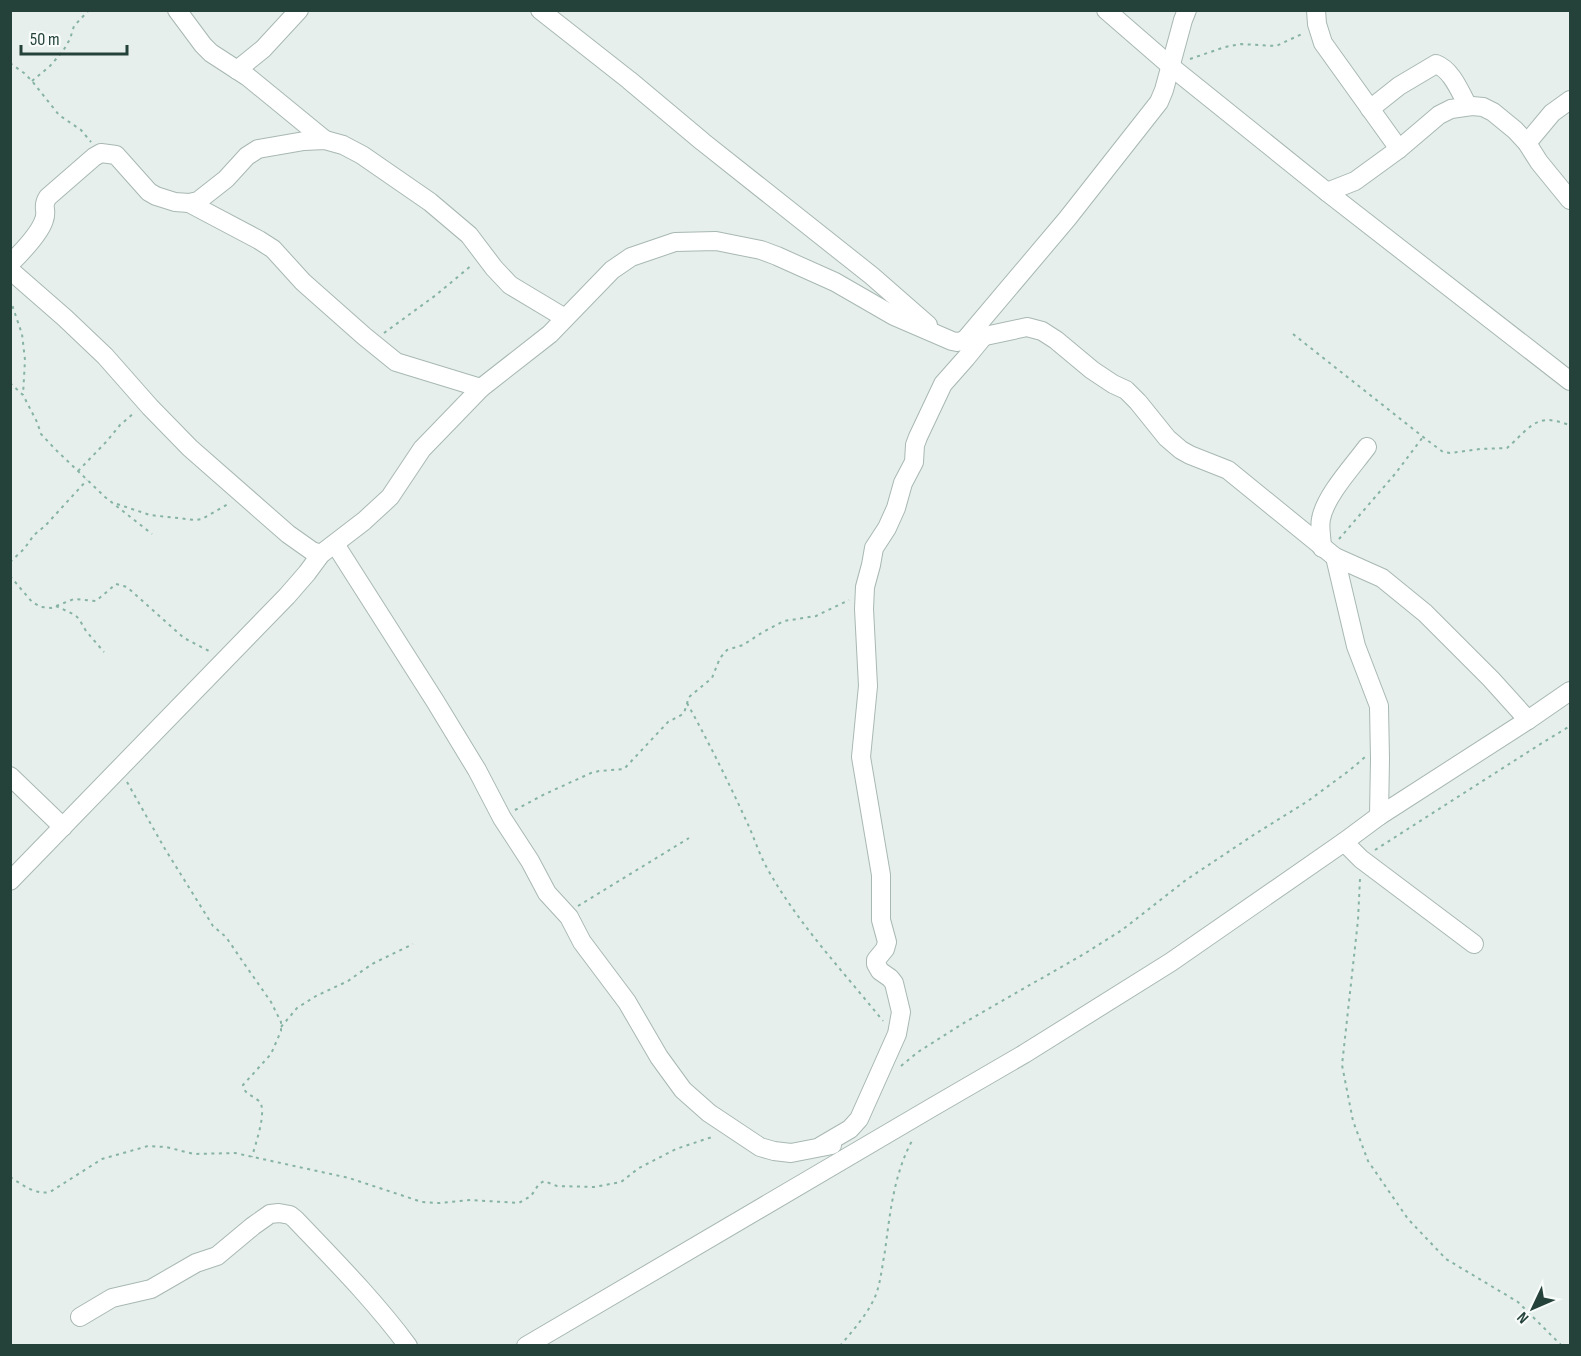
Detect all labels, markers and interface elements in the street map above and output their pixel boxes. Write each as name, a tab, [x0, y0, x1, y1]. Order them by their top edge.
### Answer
scale bar	[21, 18, 128, 56]
text: 50 m	[30, 29, 60, 50]
north arrow	[1503, 1278, 1563, 1338]
text: N	[1513, 1308, 1533, 1327]

